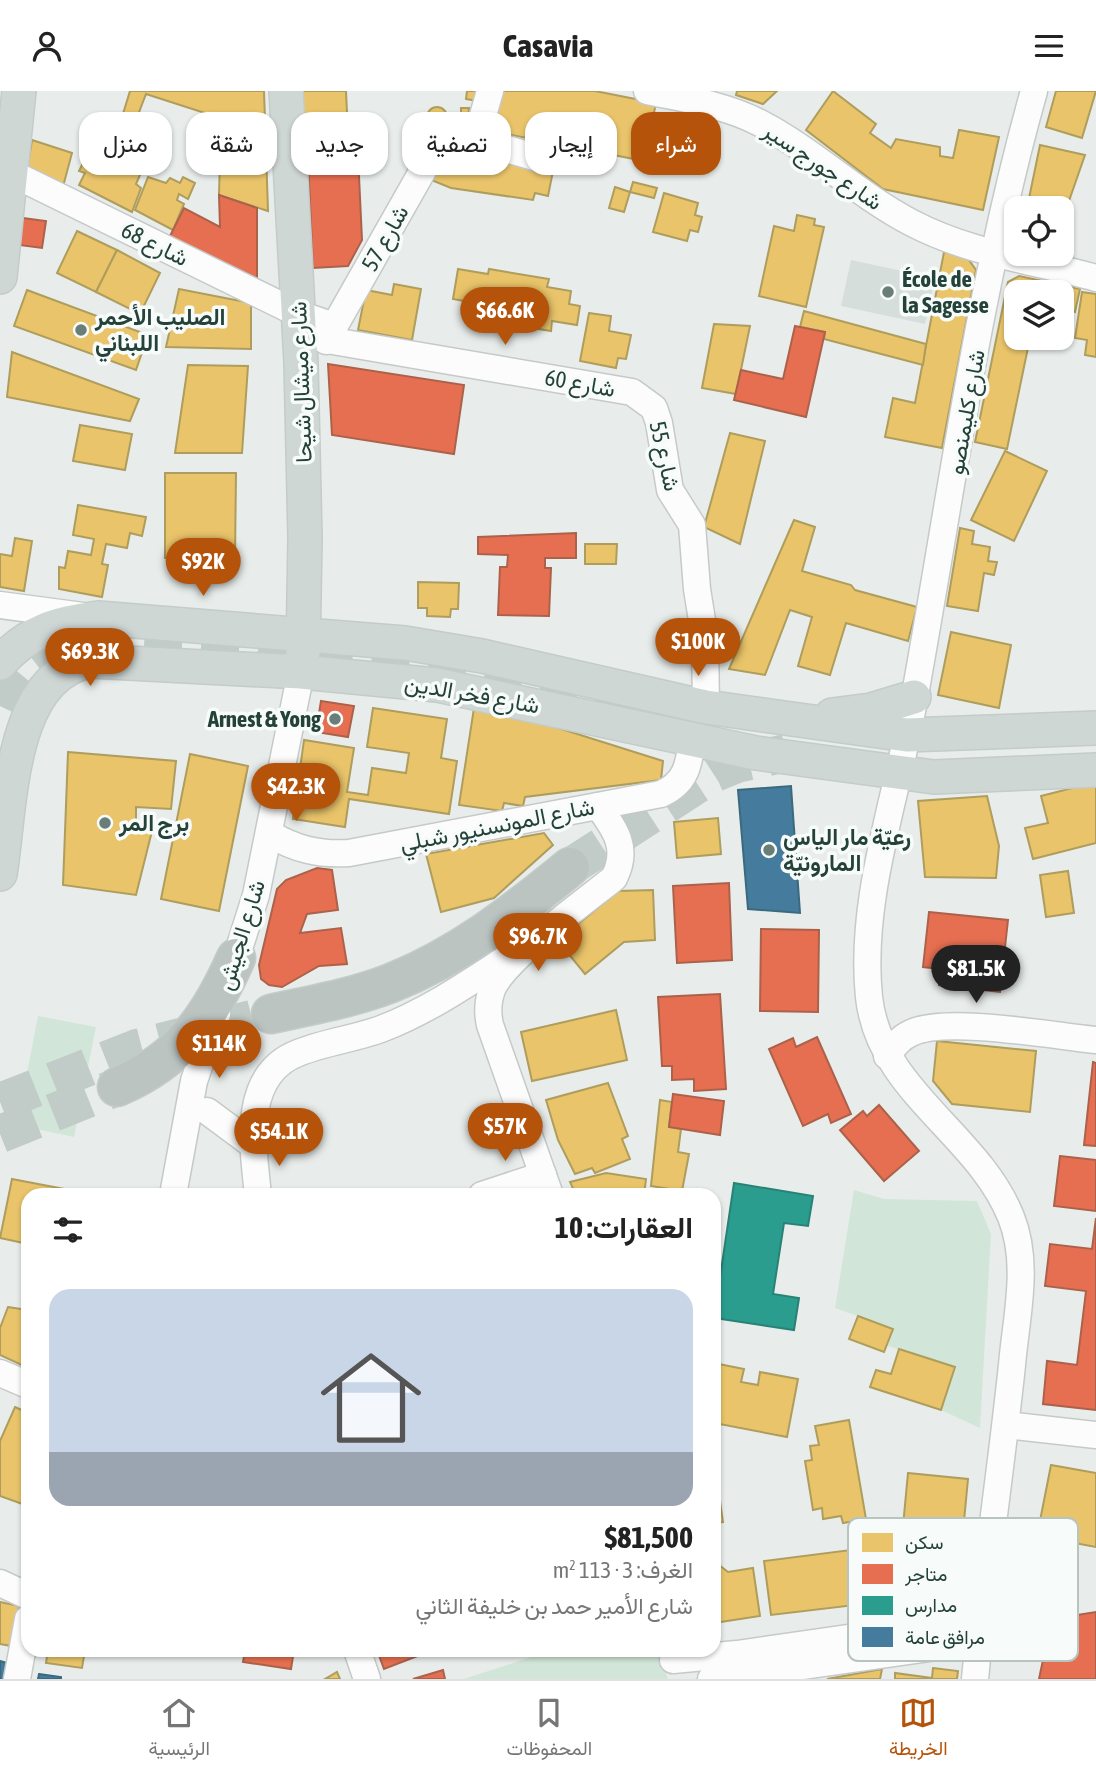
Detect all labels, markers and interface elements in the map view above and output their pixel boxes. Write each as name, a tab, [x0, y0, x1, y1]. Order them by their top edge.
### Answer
icon: person	[28, 27, 66, 65]
text: Casavia	[503, 27, 593, 64]
icon: menu	[1030, 27, 1068, 65]
chip: منزل	[79, 112, 172, 175]
chip: شقة	[186, 112, 277, 175]
chip: جديد	[291, 112, 388, 175]
chip: تصفية	[402, 112, 511, 175]
chip: إيجار	[525, 112, 617, 175]
chip: شراء	[631, 112, 721, 175]
street label: شارع جورج سير	[756, 116, 887, 218]
map controls	[1004, 196, 1074, 350]
button: locate	[1004, 196, 1074, 266]
street label: شارع 57	[356, 201, 416, 277]
street label: شارع 68	[116, 217, 193, 274]
place label: École de la Sagesse	[902, 266, 989, 318]
button: layers	[1004, 280, 1074, 350]
marker: École de la Sagesse	[880, 284, 896, 300]
pin: $66.6K	[448, 287, 562, 347]
text: $66.6K	[476, 297, 534, 323]
street label: شارع ميشال شيحا	[285, 301, 320, 463]
place label: الصليب الأحمر اللبناني	[94, 303, 226, 363]
marker: الصليب الأحمر اللبناني	[73, 322, 89, 338]
street label: شارع كليمنصو	[942, 348, 993, 477]
street label: شارع 60	[542, 364, 617, 405]
street label: شارع 55	[641, 418, 686, 494]
pin: $92K	[162, 539, 244, 598]
text: $92K	[182, 548, 224, 574]
pin: $100K	[649, 619, 747, 678]
text: $100K	[671, 628, 725, 654]
pin: $69.3K	[33, 629, 147, 688]
text: $69.3K	[61, 638, 119, 664]
street label: شارع فخر الدين	[402, 669, 541, 722]
place label: Arnest & Yong	[207, 706, 321, 732]
marker: Arnest & Yong	[327, 711, 343, 727]
pin: $42.3K	[239, 763, 353, 823]
text: $42.3K	[267, 773, 325, 799]
street label: شارع المونسنيور شبلي	[397, 793, 598, 863]
place label: برج المر	[118, 810, 189, 839]
marker: برج المر	[97, 815, 113, 831]
place label: رعيّة مار الياس المارونيّة	[783, 824, 911, 878]
marker: رعيّة مار الياس المارونيّة	[761, 842, 777, 858]
street label: شارع الجيش	[212, 877, 273, 994]
pin: $96.7K	[481, 913, 595, 973]
text: $96.7K	[509, 923, 567, 949]
pin: $81.5K	[919, 946, 1033, 1005]
text: $81.5K	[947, 955, 1005, 981]
pin: $114K	[170, 1021, 268, 1080]
text: $114K	[192, 1030, 246, 1056]
pin: $57K	[464, 1103, 546, 1163]
pin: $54.1K	[222, 1109, 336, 1168]
text: $57K	[484, 1113, 526, 1139]
text: $54.1K	[250, 1118, 308, 1144]
text: العقارات: 10	[555, 1210, 693, 1244]
icon: filters	[49, 1211, 87, 1249]
icon: home	[308, 1335, 434, 1461]
legend	[848, 1518, 1078, 1661]
text: $81,500	[605, 1520, 693, 1554]
text: سكن	[905, 1531, 943, 1554]
text: الغرف: 3 · 113 m²	[553, 1557, 693, 1583]
text: متاجر	[904, 1563, 947, 1586]
text: شارع الأمير حمد بن خليفة الثاني	[415, 1593, 693, 1619]
text: مدارس	[905, 1594, 957, 1617]
text: مرافق عامة	[905, 1626, 985, 1649]
tab: الرئيسية	[148, 1694, 210, 1765]
tab: المحفوظات	[507, 1694, 592, 1765]
tab: الخريطة	[889, 1694, 948, 1765]

